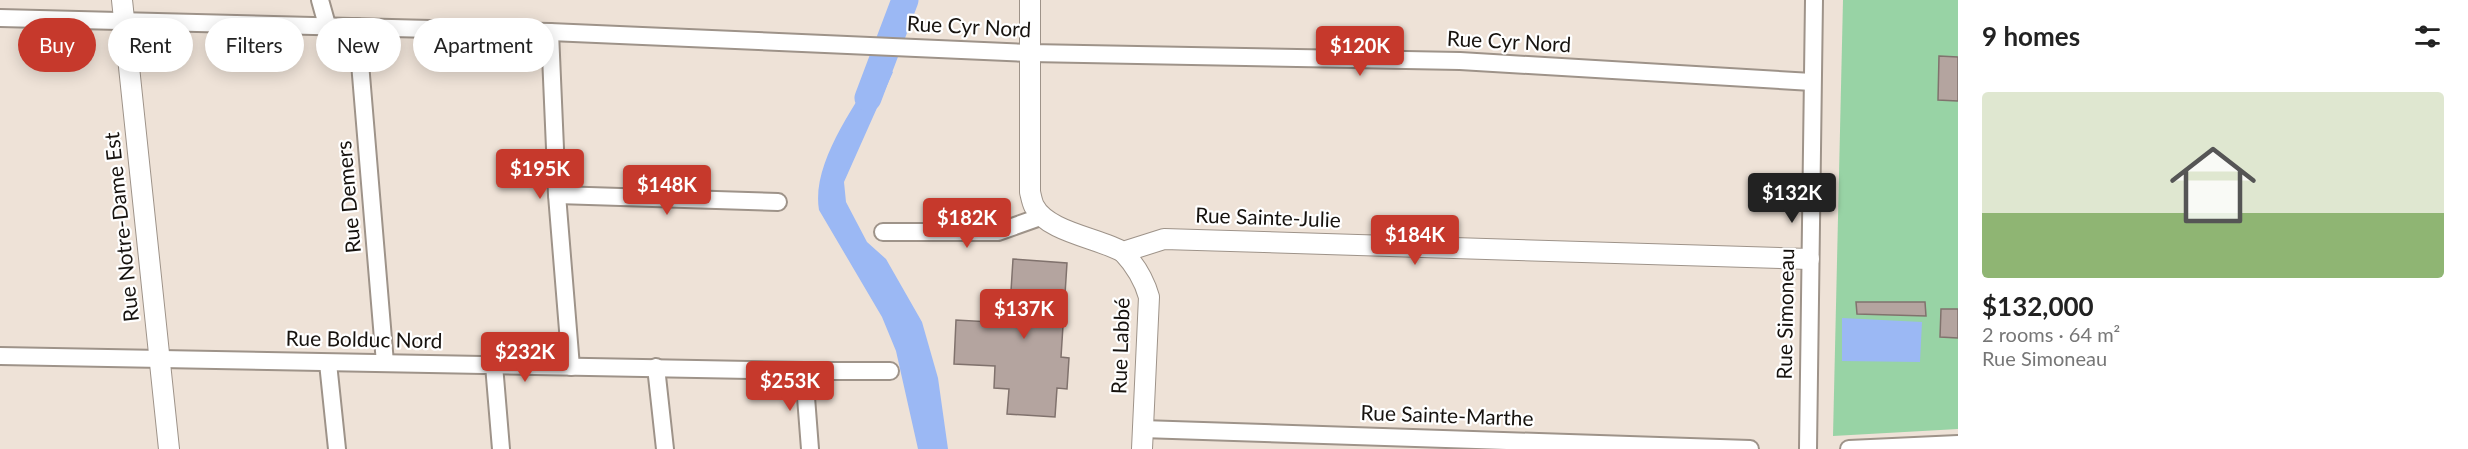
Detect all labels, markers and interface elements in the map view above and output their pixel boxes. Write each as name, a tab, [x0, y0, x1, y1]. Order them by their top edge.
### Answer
street label: Rue Cyr Nord	[906, 10, 1032, 41]
chip: Buy	[18, 18, 96, 72]
chip: Rent	[108, 18, 193, 72]
chip: Filters	[205, 18, 304, 72]
chip: New	[316, 18, 401, 72]
chip: Apartment	[413, 18, 554, 72]
text: 9 homes	[1982, 20, 2080, 52]
icon: filters	[2411, 20, 2444, 53]
street label: Rue Cyr Nord	[1446, 25, 1572, 56]
pin: $120K	[1318, 26, 1402, 77]
text: $120K	[1330, 33, 1390, 57]
street label: Rue Notre-Dame Est	[98, 131, 143, 323]
icon: home	[2159, 131, 2267, 239]
street label: Rue Demers	[330, 140, 365, 254]
pin: $195K	[498, 149, 582, 200]
text: $195K	[510, 156, 570, 180]
pin: $148K	[625, 165, 709, 216]
text: $148K	[637, 172, 697, 196]
pin: $132K	[1750, 173, 1834, 224]
text: $132K	[1762, 180, 1822, 204]
pin: $182K	[925, 198, 1009, 249]
street label: Rue Sainte-Julie	[1195, 201, 1341, 232]
text: $182K	[937, 205, 997, 229]
pin: $184K	[1373, 215, 1457, 266]
text: $184K	[1385, 222, 1445, 246]
street label: Rue Simoneau	[1771, 248, 1798, 380]
pin: $137K	[982, 289, 1066, 340]
text: $132,000	[1982, 290, 2094, 322]
text: $137K	[994, 296, 1054, 320]
street label: Rue Labbé	[1105, 297, 1134, 395]
text: 2 rooms · 64 m²	[1982, 322, 2120, 346]
street label: Rue Bolduc Nord	[285, 325, 443, 352]
pin: $232K	[483, 332, 567, 383]
text: $232K	[495, 339, 555, 363]
text: Rue Simoneau	[1982, 346, 2107, 370]
pin: $253K	[748, 361, 832, 412]
text: $253K	[760, 368, 820, 392]
street label: Rue Sainte-Marthe	[1360, 399, 1534, 430]

